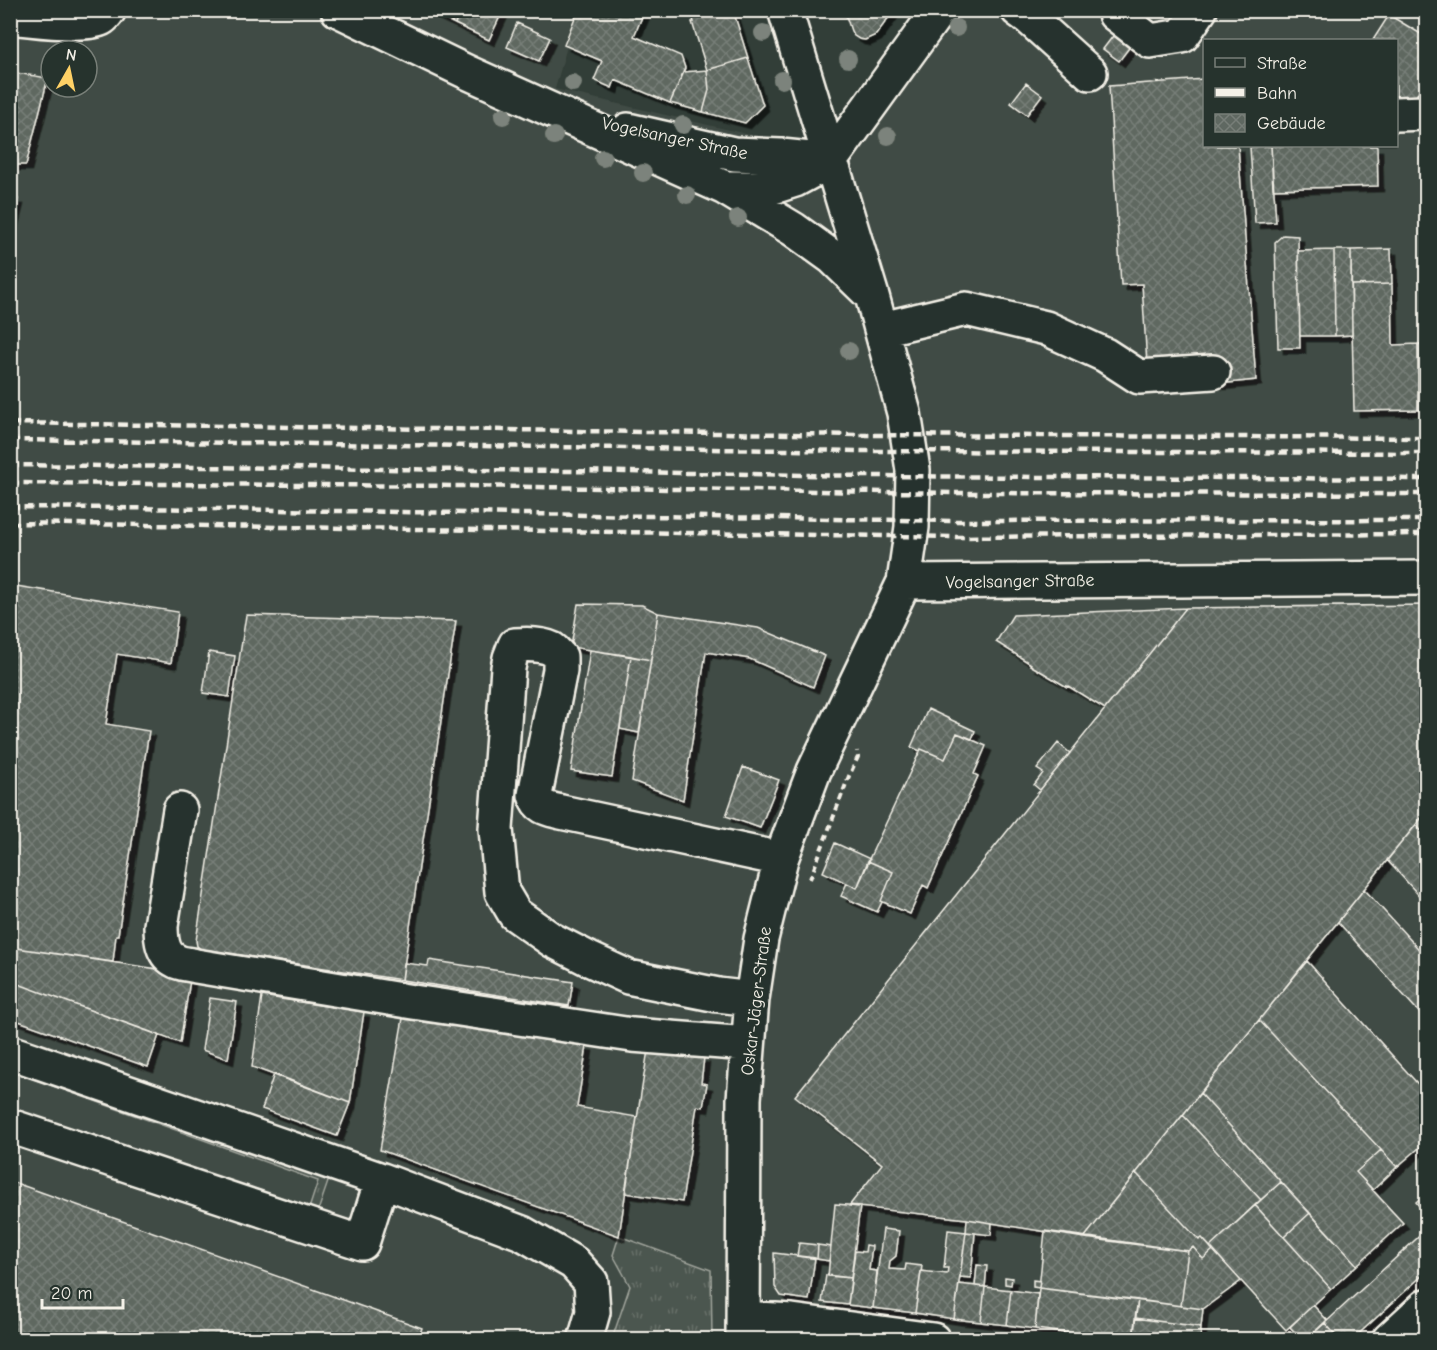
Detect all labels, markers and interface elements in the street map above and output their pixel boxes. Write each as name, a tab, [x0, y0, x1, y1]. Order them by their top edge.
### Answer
north arrow	[39, 39, 99, 99]
legend	[1203, 39, 1398, 147]
text: N	[65, 45, 78, 65]
text: Straße	[1257, 53, 1307, 74]
text: Bahn	[1257, 83, 1297, 104]
street label: Vogelsanger Straße	[600, 113, 750, 164]
text: Gebäude	[1257, 113, 1326, 134]
street label: Vogelsanger Straße	[946, 570, 1095, 593]
street label: Oskar-Jäger-Straße	[737, 925, 776, 1077]
scale bar	[42, 1272, 123, 1310]
text: 20 m	[51, 1283, 92, 1304]

